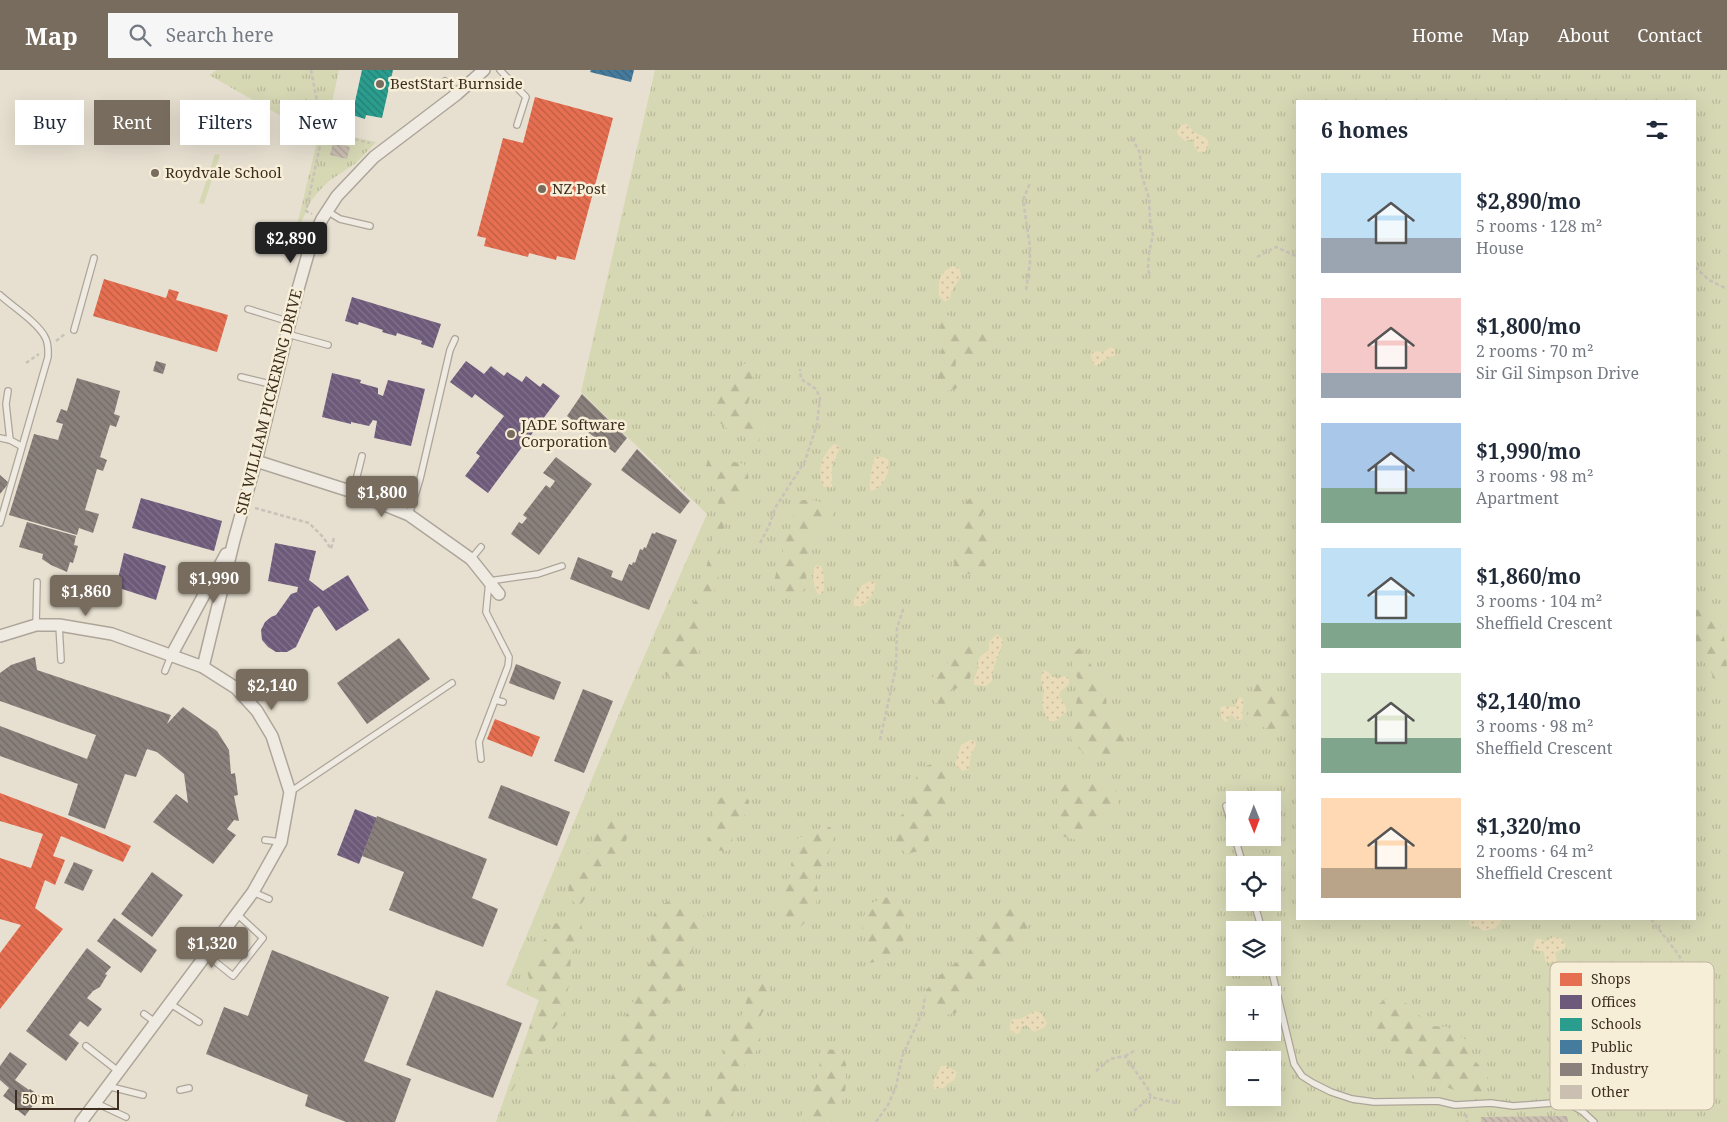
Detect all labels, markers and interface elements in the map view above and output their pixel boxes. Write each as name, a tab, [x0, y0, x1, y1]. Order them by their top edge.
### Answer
search box	[108, 13, 458, 58]
text: Map	[25, 19, 78, 52]
icon: search	[126, 21, 154, 49]
text: Search here	[166, 22, 274, 48]
text: Home	[1412, 23, 1463, 47]
text: Map	[1491, 23, 1529, 47]
text: About	[1557, 23, 1609, 47]
text: Contact	[1637, 23, 1702, 47]
place label: BestStart Burnside	[390, 73, 523, 93]
marker: BestStart Burnside	[374, 78, 386, 90]
chip: Buy	[15, 100, 84, 145]
chip: Rent	[94, 100, 170, 145]
chip: Filters	[180, 100, 270, 145]
chip: New	[280, 100, 355, 145]
text: 6 homes	[1321, 116, 1408, 144]
icon: filters	[1643, 116, 1671, 144]
place label: Roydvale School	[165, 162, 282, 182]
marker: Roydvale School	[149, 167, 161, 179]
place label: NZ Post	[552, 178, 606, 198]
marker: NZ Post	[536, 183, 548, 195]
text: $2,890/mo	[1476, 187, 1581, 215]
icon: home	[1361, 193, 1421, 253]
text: 5 rooms · 128 m²	[1476, 215, 1602, 237]
pin: $2,890	[250, 222, 332, 264]
text: $2,890	[266, 227, 316, 249]
text: House	[1476, 237, 1524, 259]
street label: SIR WILLIAM PICKERING DRIVE	[230, 287, 306, 517]
text: $1,800/mo	[1476, 312, 1581, 340]
icon: home	[1361, 318, 1421, 378]
text: 2 rooms · 70 m²	[1476, 340, 1593, 362]
text: Sir Gil Simpson Drive	[1476, 362, 1639, 384]
place label: JADE Software Corporation	[520, 414, 625, 451]
marker: JADE Software Corporation	[505, 428, 517, 440]
text: $1,990/mo	[1476, 437, 1581, 465]
icon: home	[1361, 443, 1421, 503]
text: 3 rooms · 98 m²	[1476, 465, 1593, 487]
pin: $1,800	[341, 476, 423, 518]
text: $1,800	[357, 481, 407, 503]
text: Apartment	[1476, 487, 1559, 509]
pin: $1,990	[173, 562, 255, 604]
text: $1,860/mo	[1476, 562, 1581, 590]
text: $1,990	[189, 567, 239, 589]
icon: home	[1361, 568, 1421, 628]
pin: $1,860	[45, 574, 127, 617]
text: $1,860	[61, 580, 111, 602]
text: 3 rooms · 104 m²	[1476, 590, 1602, 612]
text: Sheffield Crescent	[1476, 612, 1612, 634]
pin: $2,140	[231, 668, 313, 711]
text: $2,140	[247, 674, 297, 696]
text: $2,140/mo	[1476, 687, 1581, 715]
icon: home	[1361, 693, 1421, 753]
text: 3 rooms · 98 m²	[1476, 715, 1593, 737]
text: Sheffield Crescent	[1476, 737, 1612, 759]
north arrow	[1226, 791, 1281, 846]
map controls	[1226, 791, 1281, 1106]
text: $1,320/mo	[1476, 812, 1581, 840]
icon: home	[1361, 818, 1421, 878]
text: 2 rooms · 64 m²	[1476, 840, 1593, 862]
button: locate	[1226, 856, 1281, 911]
text: Sheffield Crescent	[1476, 862, 1612, 884]
button: layers	[1226, 921, 1281, 976]
pin: $1,320	[171, 926, 253, 969]
text: $1,320	[187, 932, 237, 954]
legend	[1550, 962, 1714, 1110]
text: Shops	[1591, 969, 1631, 988]
button: +	[1226, 986, 1281, 1041]
text: Offices	[1591, 992, 1636, 1011]
text: Schools	[1591, 1014, 1641, 1033]
text: Public	[1591, 1037, 1633, 1056]
button: −	[1226, 1051, 1281, 1106]
text: Industry	[1591, 1059, 1648, 1078]
text: Other	[1591, 1082, 1630, 1101]
scale bar	[15, 1087, 119, 1110]
text: 50 m	[22, 1089, 55, 1108]

